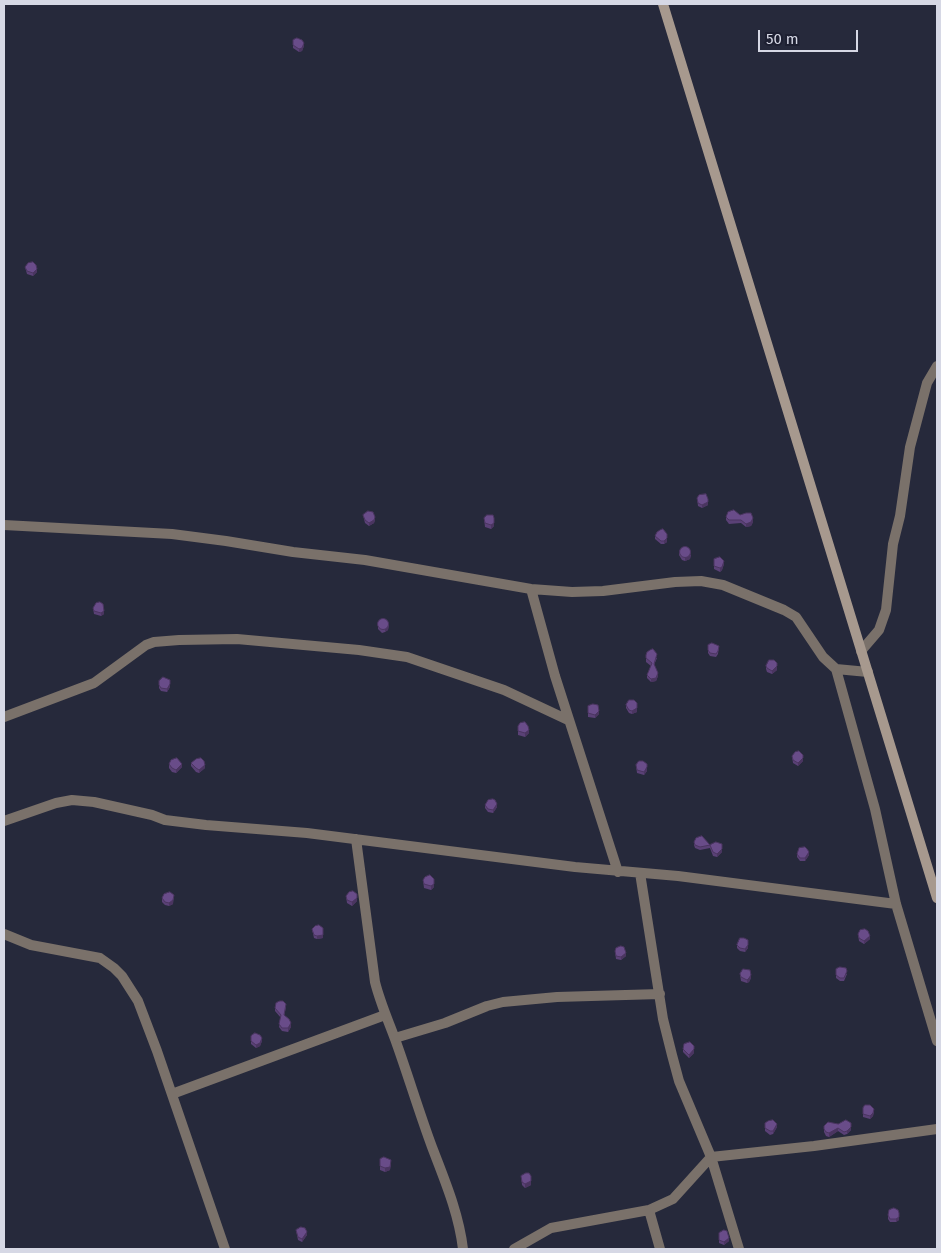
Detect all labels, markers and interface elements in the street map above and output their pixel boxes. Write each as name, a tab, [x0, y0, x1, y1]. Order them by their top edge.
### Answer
scale bar	[761, 20, 861, 52]
text: 50 m	[766, 30, 799, 48]

